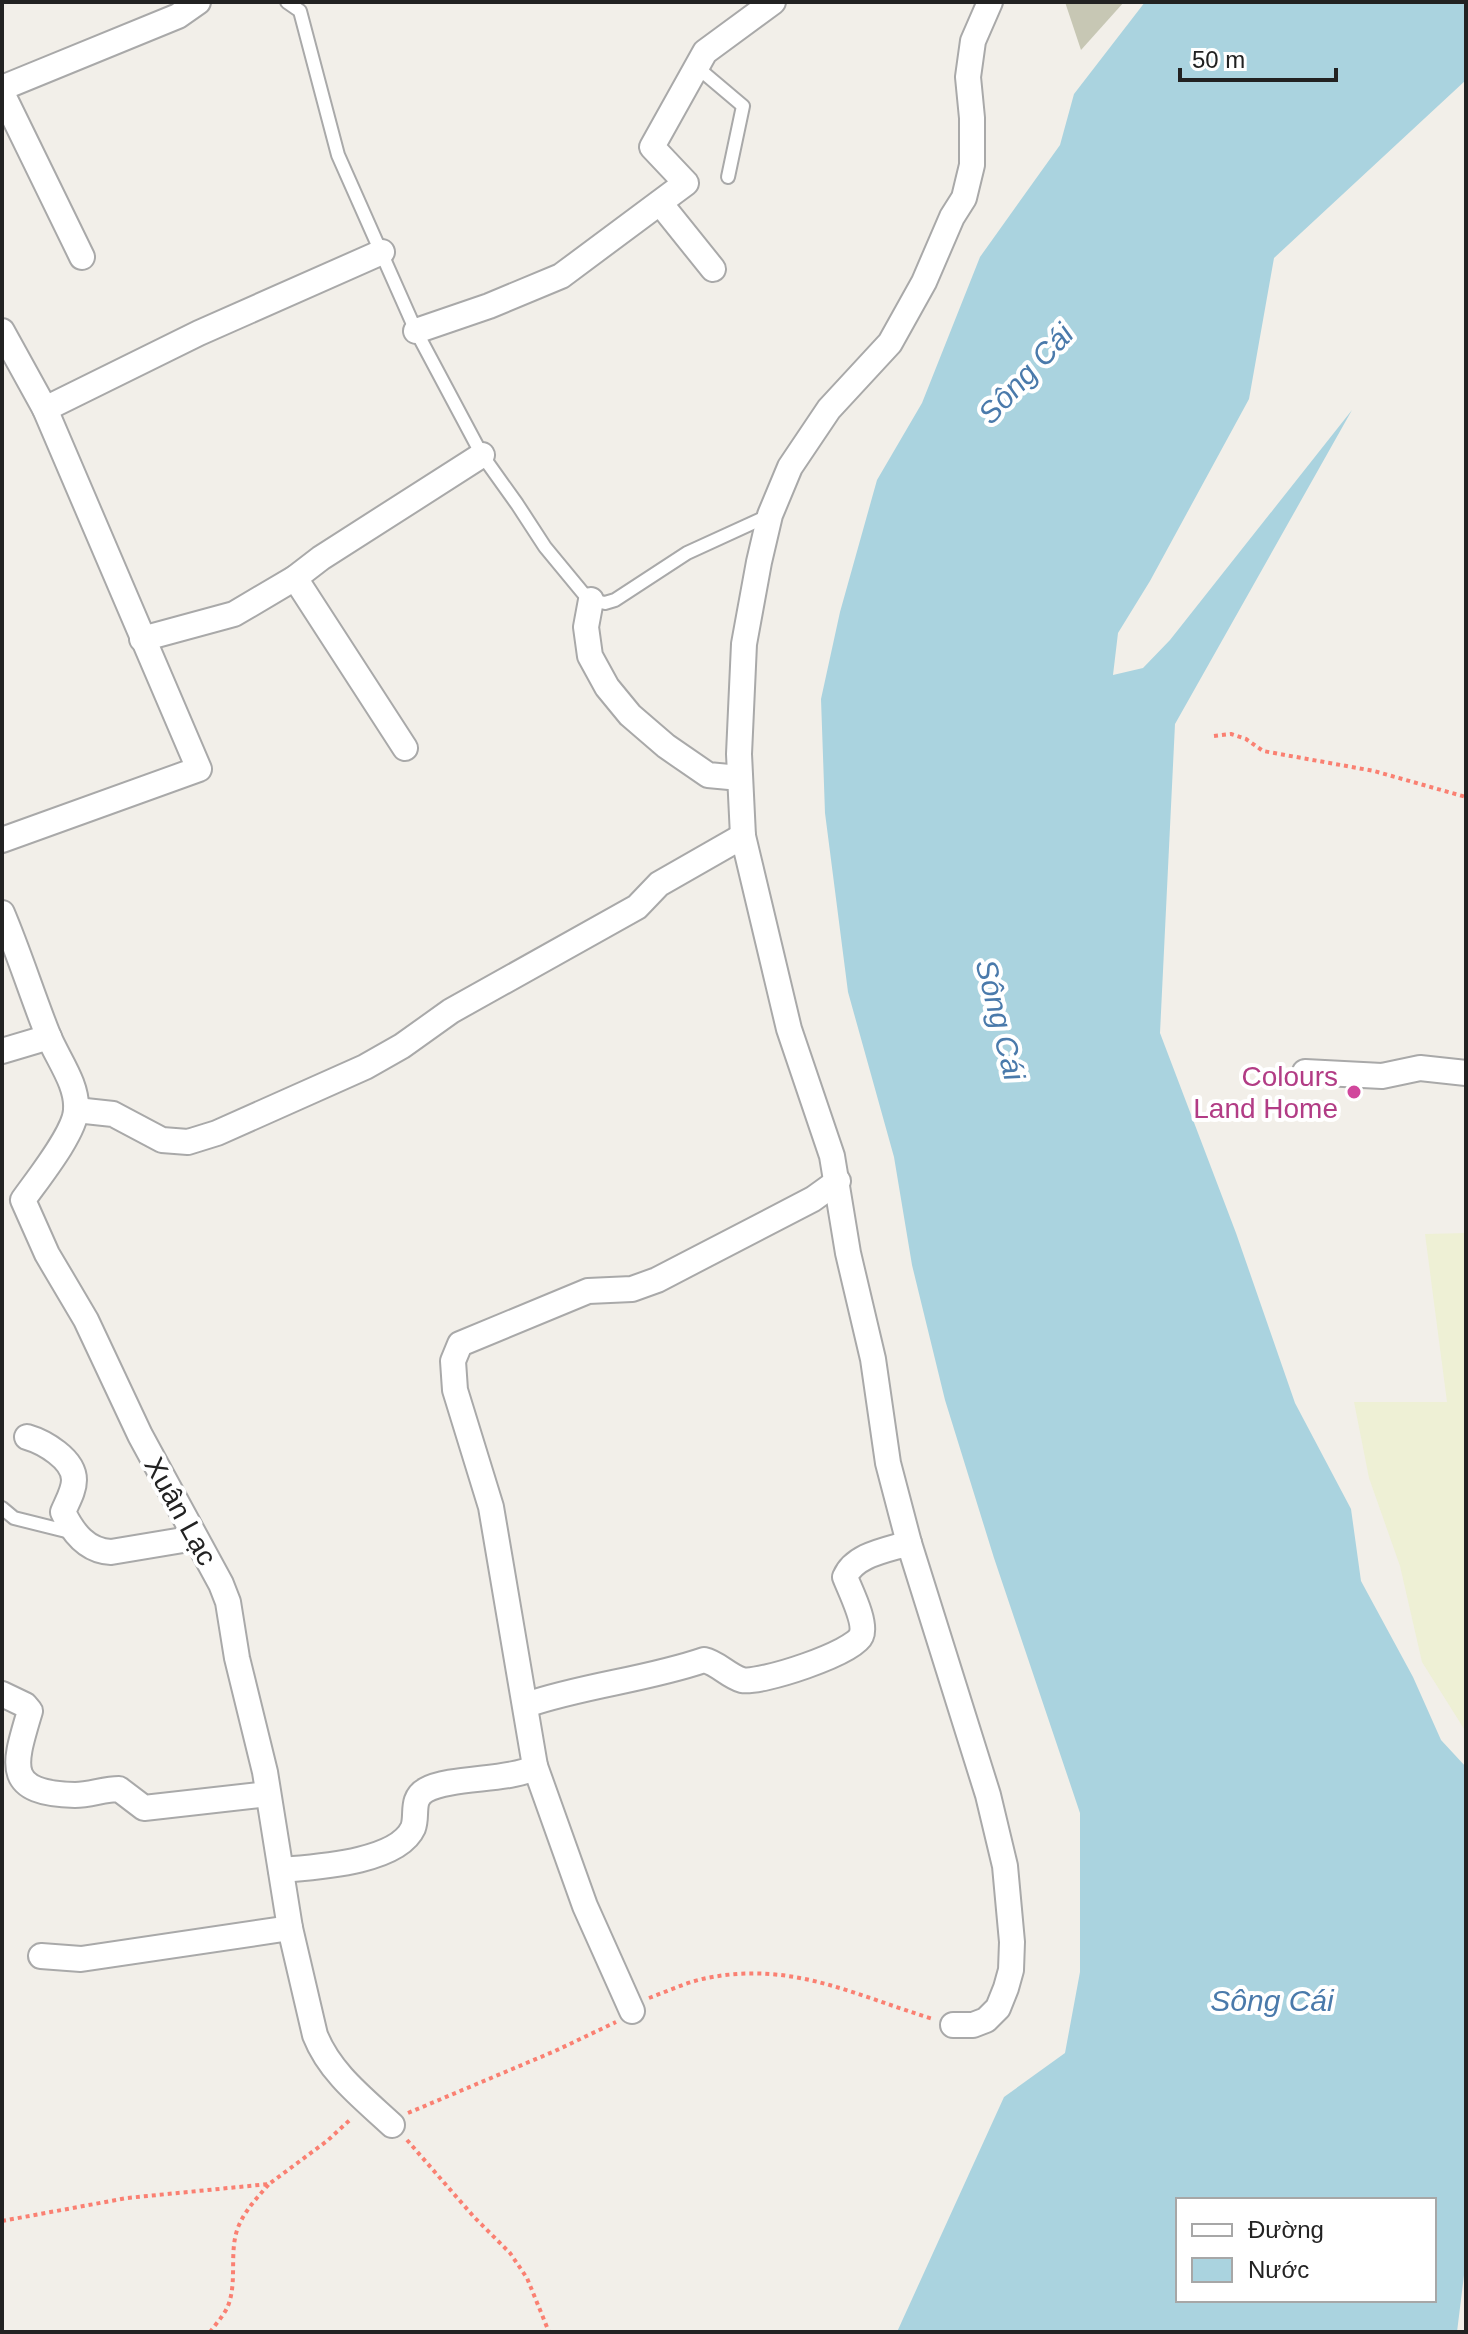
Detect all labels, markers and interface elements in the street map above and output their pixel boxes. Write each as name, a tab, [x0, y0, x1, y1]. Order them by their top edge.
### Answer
scale bar	[1180, 32, 1336, 82]
text: 50 m	[1192, 46, 1245, 73]
water label: Sông Cái	[971, 316, 1081, 430]
water label: Sông Cái	[970, 956, 1032, 1085]
place label: Colours Land Home	[1193, 1061, 1338, 1124]
marker: Colours Land Home	[1345, 1083, 1363, 1101]
street label: Xuân Lạc	[138, 1452, 223, 1571]
water label: Sông Cái	[1210, 1984, 1335, 2017]
legend	[1176, 2198, 1436, 2302]
text: Đường	[1248, 2216, 1324, 2243]
text: Nước	[1248, 2256, 1309, 2283]

